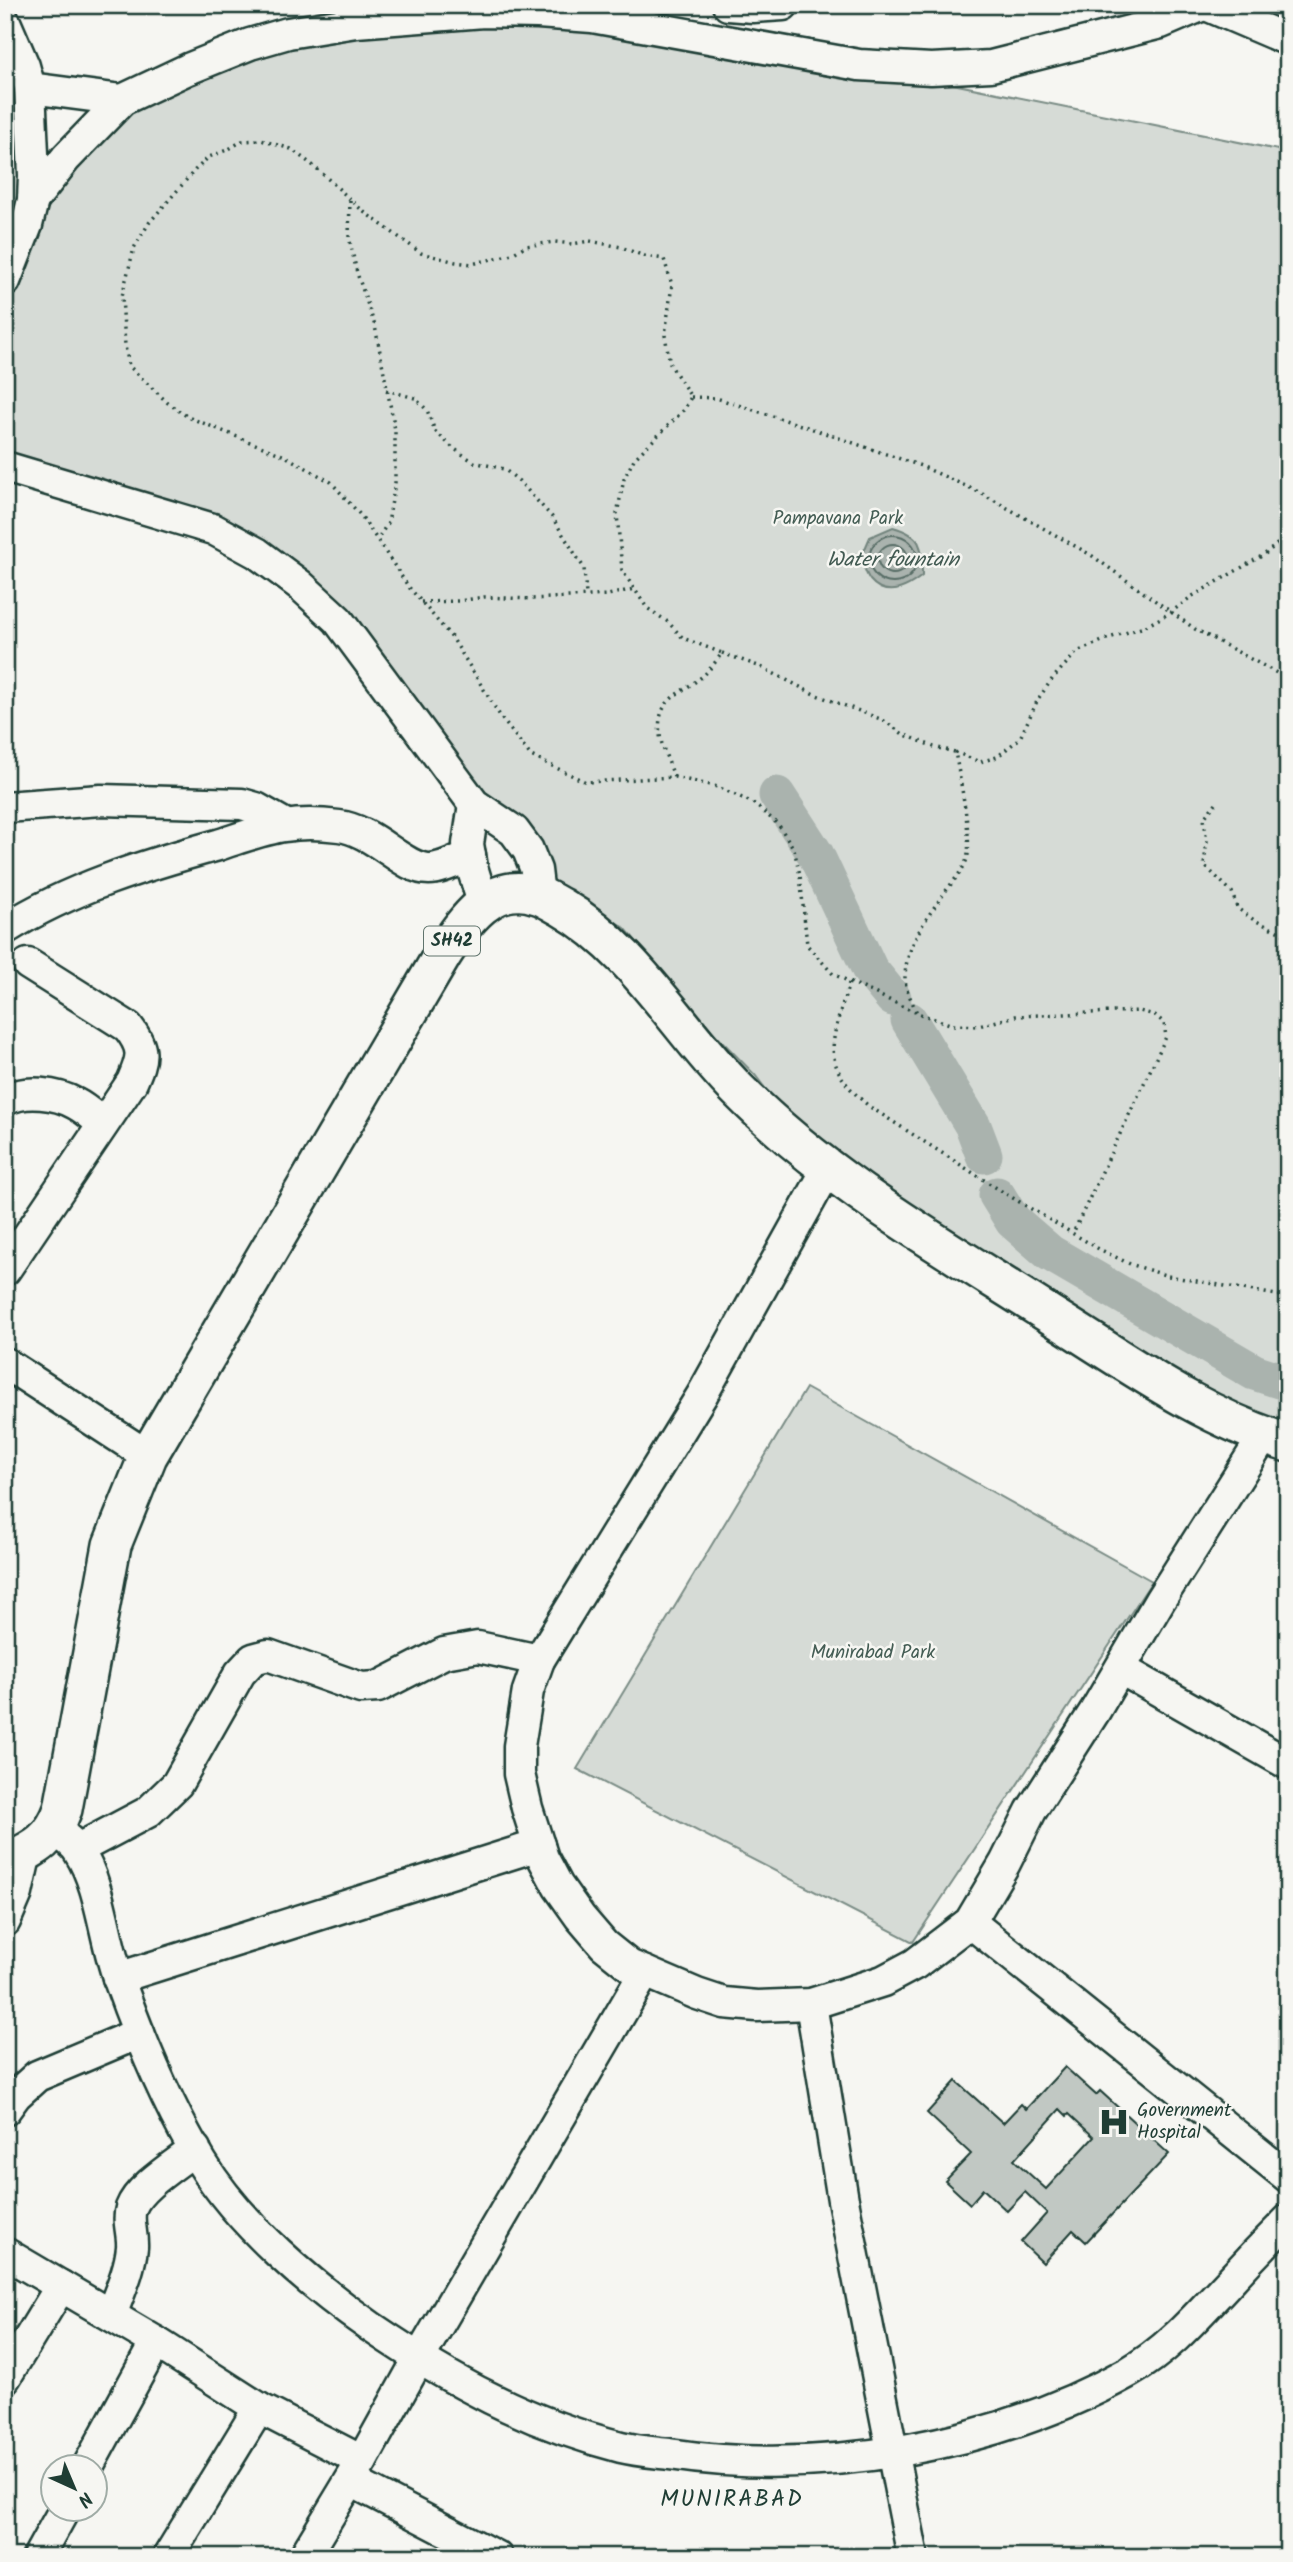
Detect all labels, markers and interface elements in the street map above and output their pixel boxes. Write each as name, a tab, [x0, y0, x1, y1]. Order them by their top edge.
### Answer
park label: Pampavana Park	[773, 504, 903, 534]
water label: Water fountain	[827, 544, 961, 577]
road number: SH42	[424, 926, 480, 956]
park label: Munirabad Park	[811, 1638, 935, 1668]
place label: Government Hospital	[1137, 2096, 1232, 2148]
hospital icon: Government Hospital	[1097, 2105, 1131, 2139]
north arrow	[38, 2454, 108, 2524]
district label: MUNIRABAD	[660, 2482, 804, 2518]
text: N	[70, 2484, 99, 2514]

